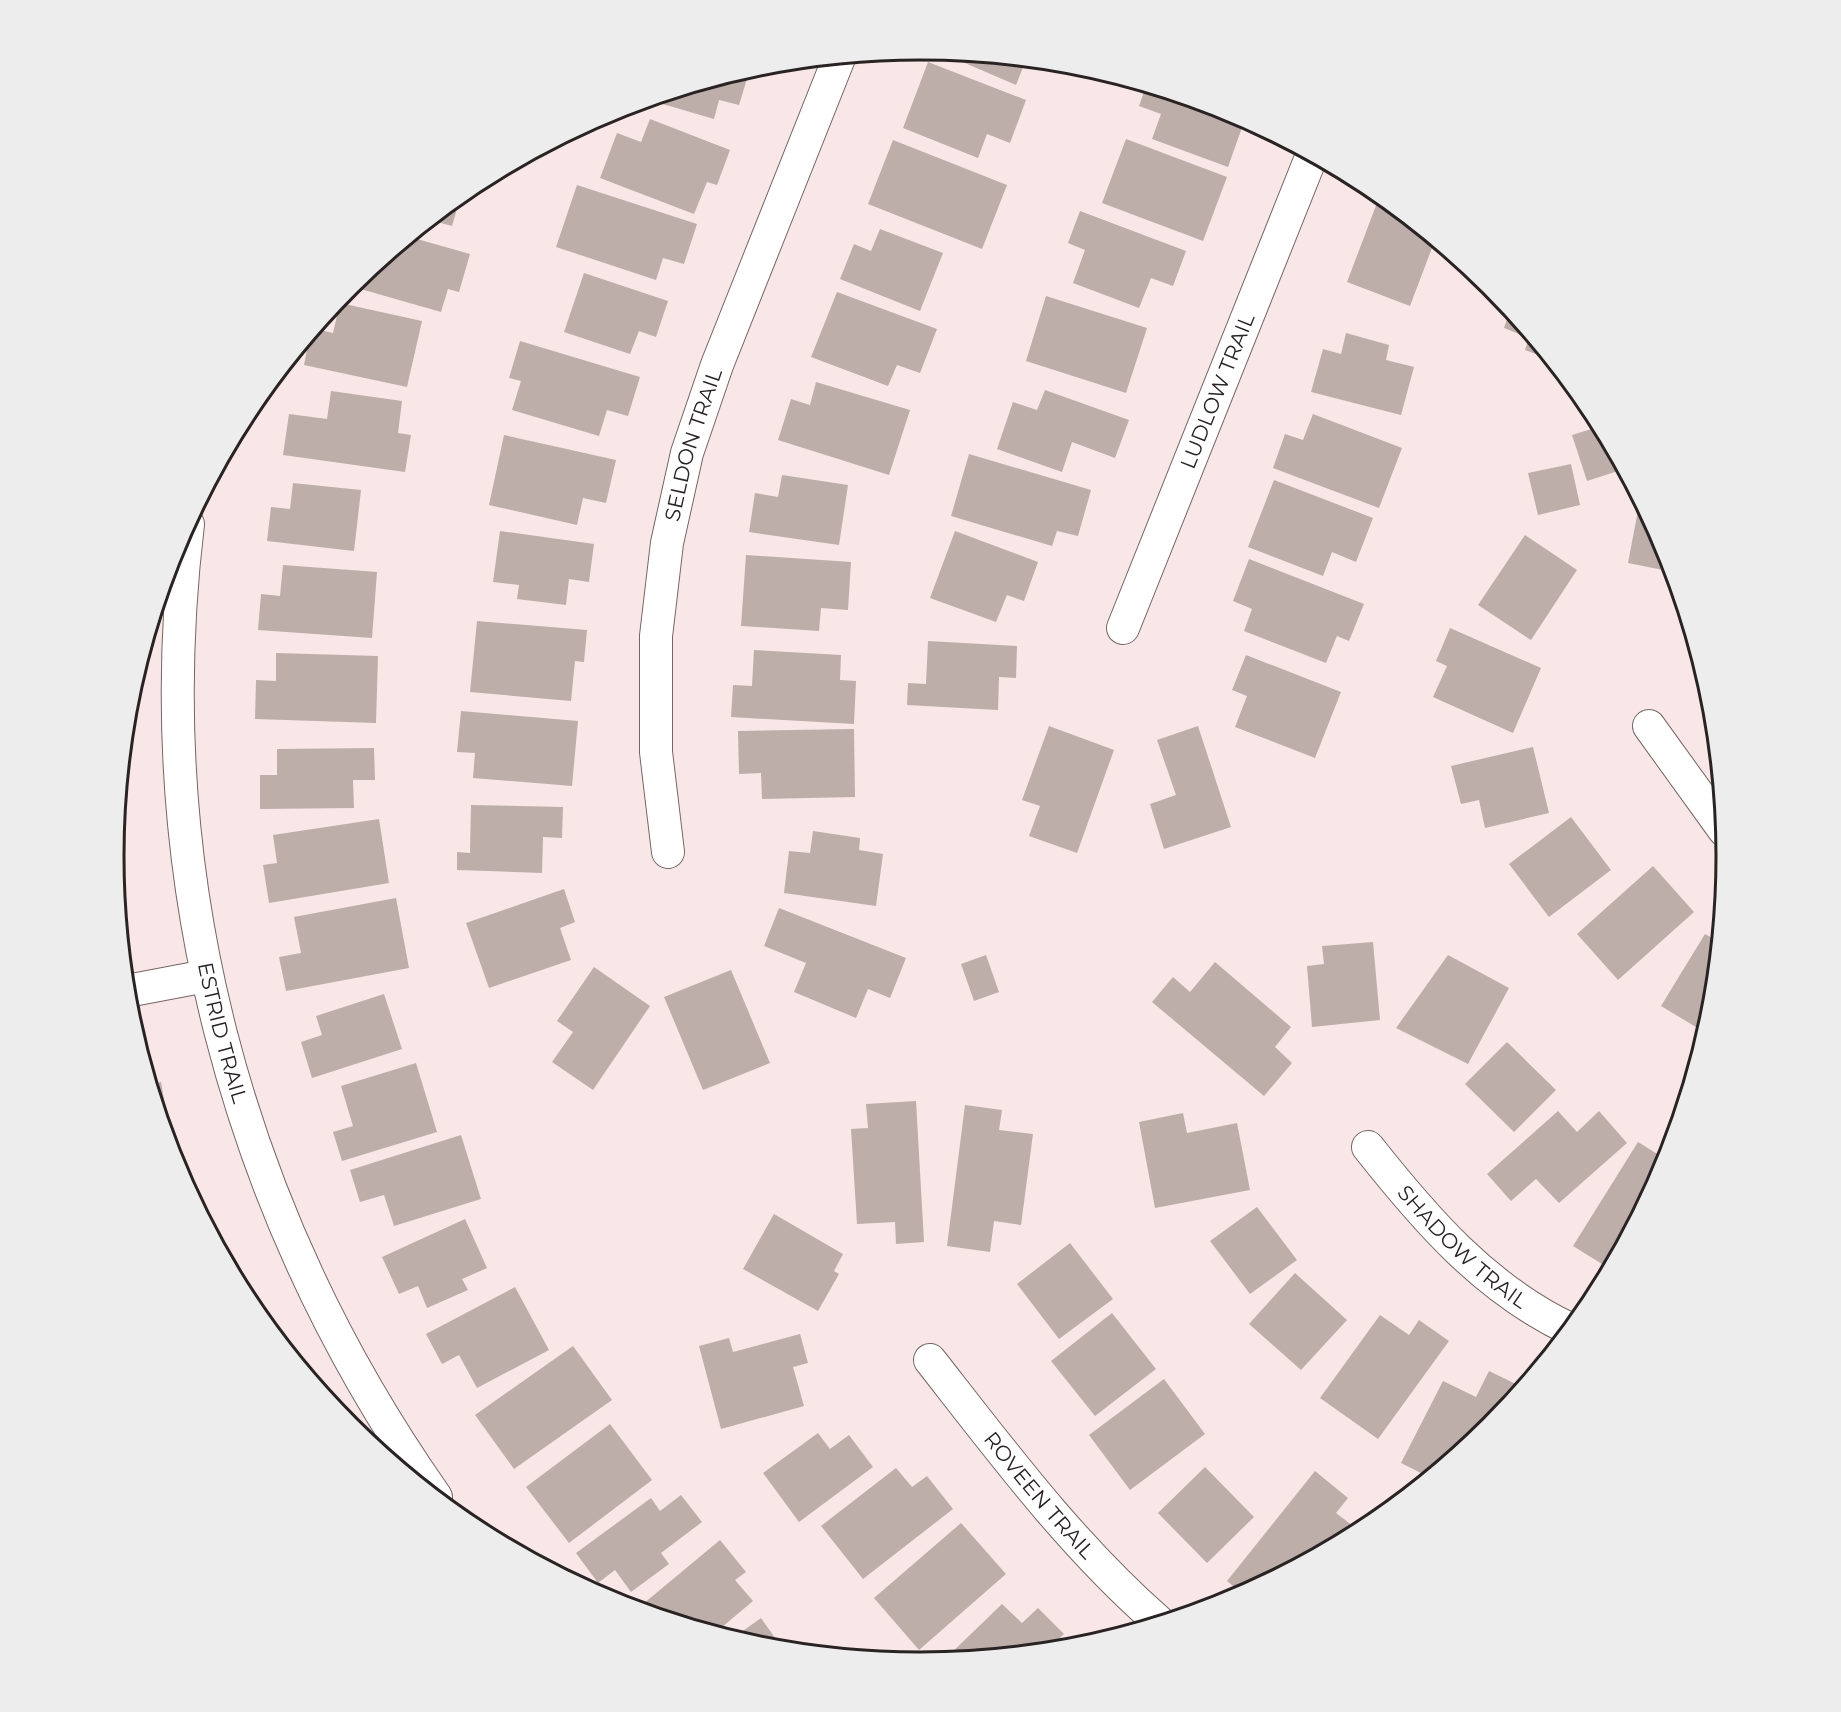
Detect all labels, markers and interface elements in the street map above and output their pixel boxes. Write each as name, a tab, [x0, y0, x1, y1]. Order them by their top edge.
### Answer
street label: LUDLOW TRAIL	[1175, 309, 1260, 472]
street label: SELDON TRAIL	[659, 365, 727, 523]
street label: ESTRID TRAIL	[193, 960, 253, 1107]
street label: SHADOW TRAIL	[1392, 1180, 1533, 1314]
street label: ROVEEN TRAIL	[979, 1427, 1101, 1564]

